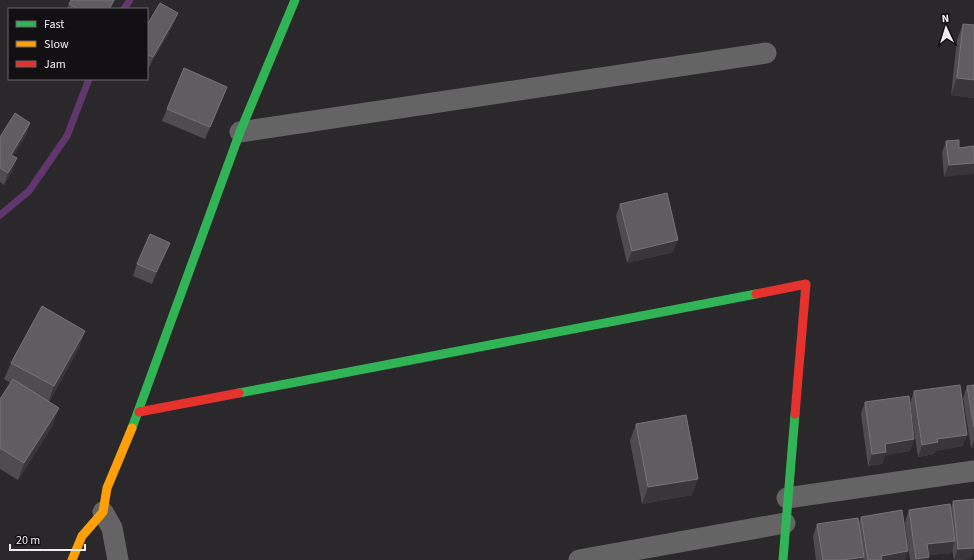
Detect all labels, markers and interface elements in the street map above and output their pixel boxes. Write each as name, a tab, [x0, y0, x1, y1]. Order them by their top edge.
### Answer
legend	[8, 8, 148, 80]
north arrow	[926, 8, 966, 48]
text: N	[941, 11, 950, 26]
text: Fast	[44, 16, 64, 33]
text: Slow	[44, 36, 69, 53]
text: Jam	[44, 56, 66, 73]
scale bar	[10, 526, 85, 552]
text: 20 m	[16, 532, 40, 549]

